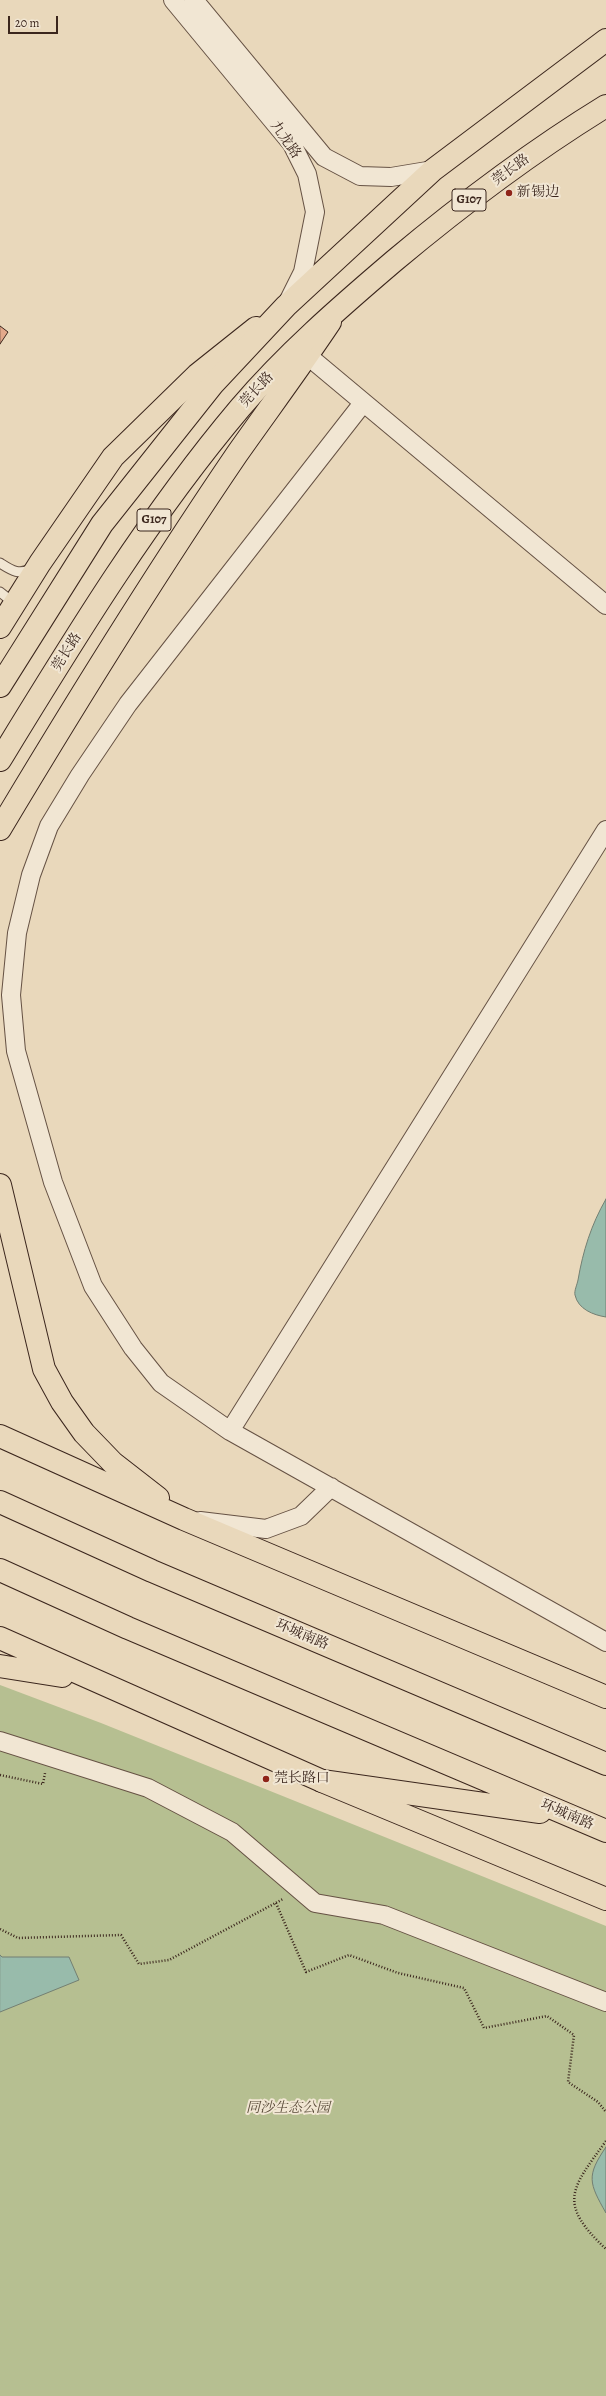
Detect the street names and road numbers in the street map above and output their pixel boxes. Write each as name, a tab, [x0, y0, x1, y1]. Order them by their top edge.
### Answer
street label: 九龙路	[266, 118, 304, 162]
street label: 莞长路	[489, 151, 533, 189]
road number: G107	[452, 189, 486, 211]
street label: 莞长路	[237, 369, 277, 411]
road number: G107	[137, 509, 171, 531]
street label: 莞长路	[49, 630, 85, 674]
street label: 环城南路	[273, 1616, 331, 1654]
street label: 环城南路	[538, 1796, 596, 1834]

